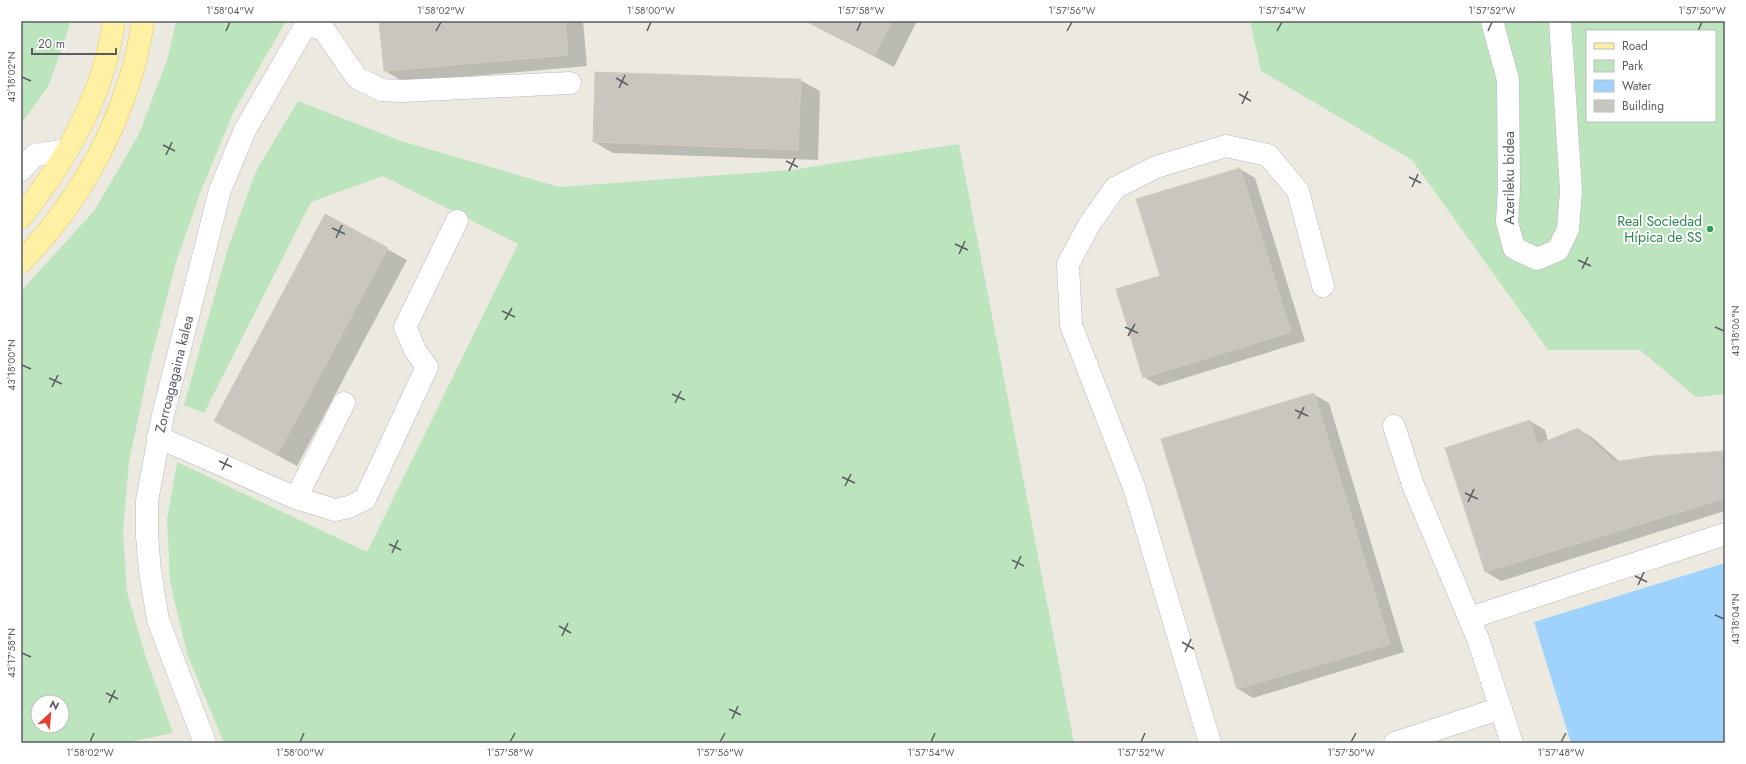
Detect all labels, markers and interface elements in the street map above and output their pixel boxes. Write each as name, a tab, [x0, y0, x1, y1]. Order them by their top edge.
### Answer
text: 1°58'04"W	[206, 3, 254, 18]
text: 1°58'02"W	[417, 3, 465, 18]
text: 1°58'00"W	[627, 3, 675, 18]
text: 1°57'58"W	[838, 3, 884, 18]
text: 1°57'56"W	[1049, 3, 1096, 18]
text: 1°57'54"W	[1258, 3, 1306, 18]
text: 1°57'52"W	[1469, 3, 1516, 18]
text: 1°57'50"W	[1678, 3, 1726, 18]
scale bar	[32, 30, 116, 56]
legend	[1586, 30, 1716, 122]
text: 20 m	[38, 35, 65, 53]
text: Road	[1622, 37, 1648, 55]
text: 43°18'02"N	[4, 52, 19, 102]
text: Park	[1622, 57, 1644, 75]
text: Water	[1622, 77, 1653, 95]
text: Building	[1622, 97, 1664, 115]
street label: Azerileku bidea	[1499, 131, 1519, 225]
place label: Real Sociedad Hípica de SS	[1617, 211, 1702, 247]
marker: Real Sociedad Hípica de SS	[1705, 224, 1715, 234]
text: 43°18'06"N	[1728, 305, 1743, 357]
street label: Zorroagagaina kalea	[150, 313, 198, 435]
text: 43°18'00"N	[4, 339, 19, 391]
text: 43°18'04"N	[1728, 593, 1743, 645]
text: 43°17'58"N	[4, 628, 19, 678]
north arrow	[30, 694, 70, 734]
text: N	[47, 696, 62, 714]
text: 1°58'02"W	[66, 745, 114, 760]
text: 1°58'00"W	[276, 745, 324, 760]
text: 1°57'58"W	[487, 745, 533, 760]
text: 1°57'56"W	[697, 745, 744, 760]
text: 1°57'54"W	[907, 745, 955, 760]
text: 1°57'52"W	[1118, 745, 1165, 760]
text: 1°57'50"W	[1327, 745, 1375, 760]
text: 1°57'48"W	[1538, 745, 1585, 760]

